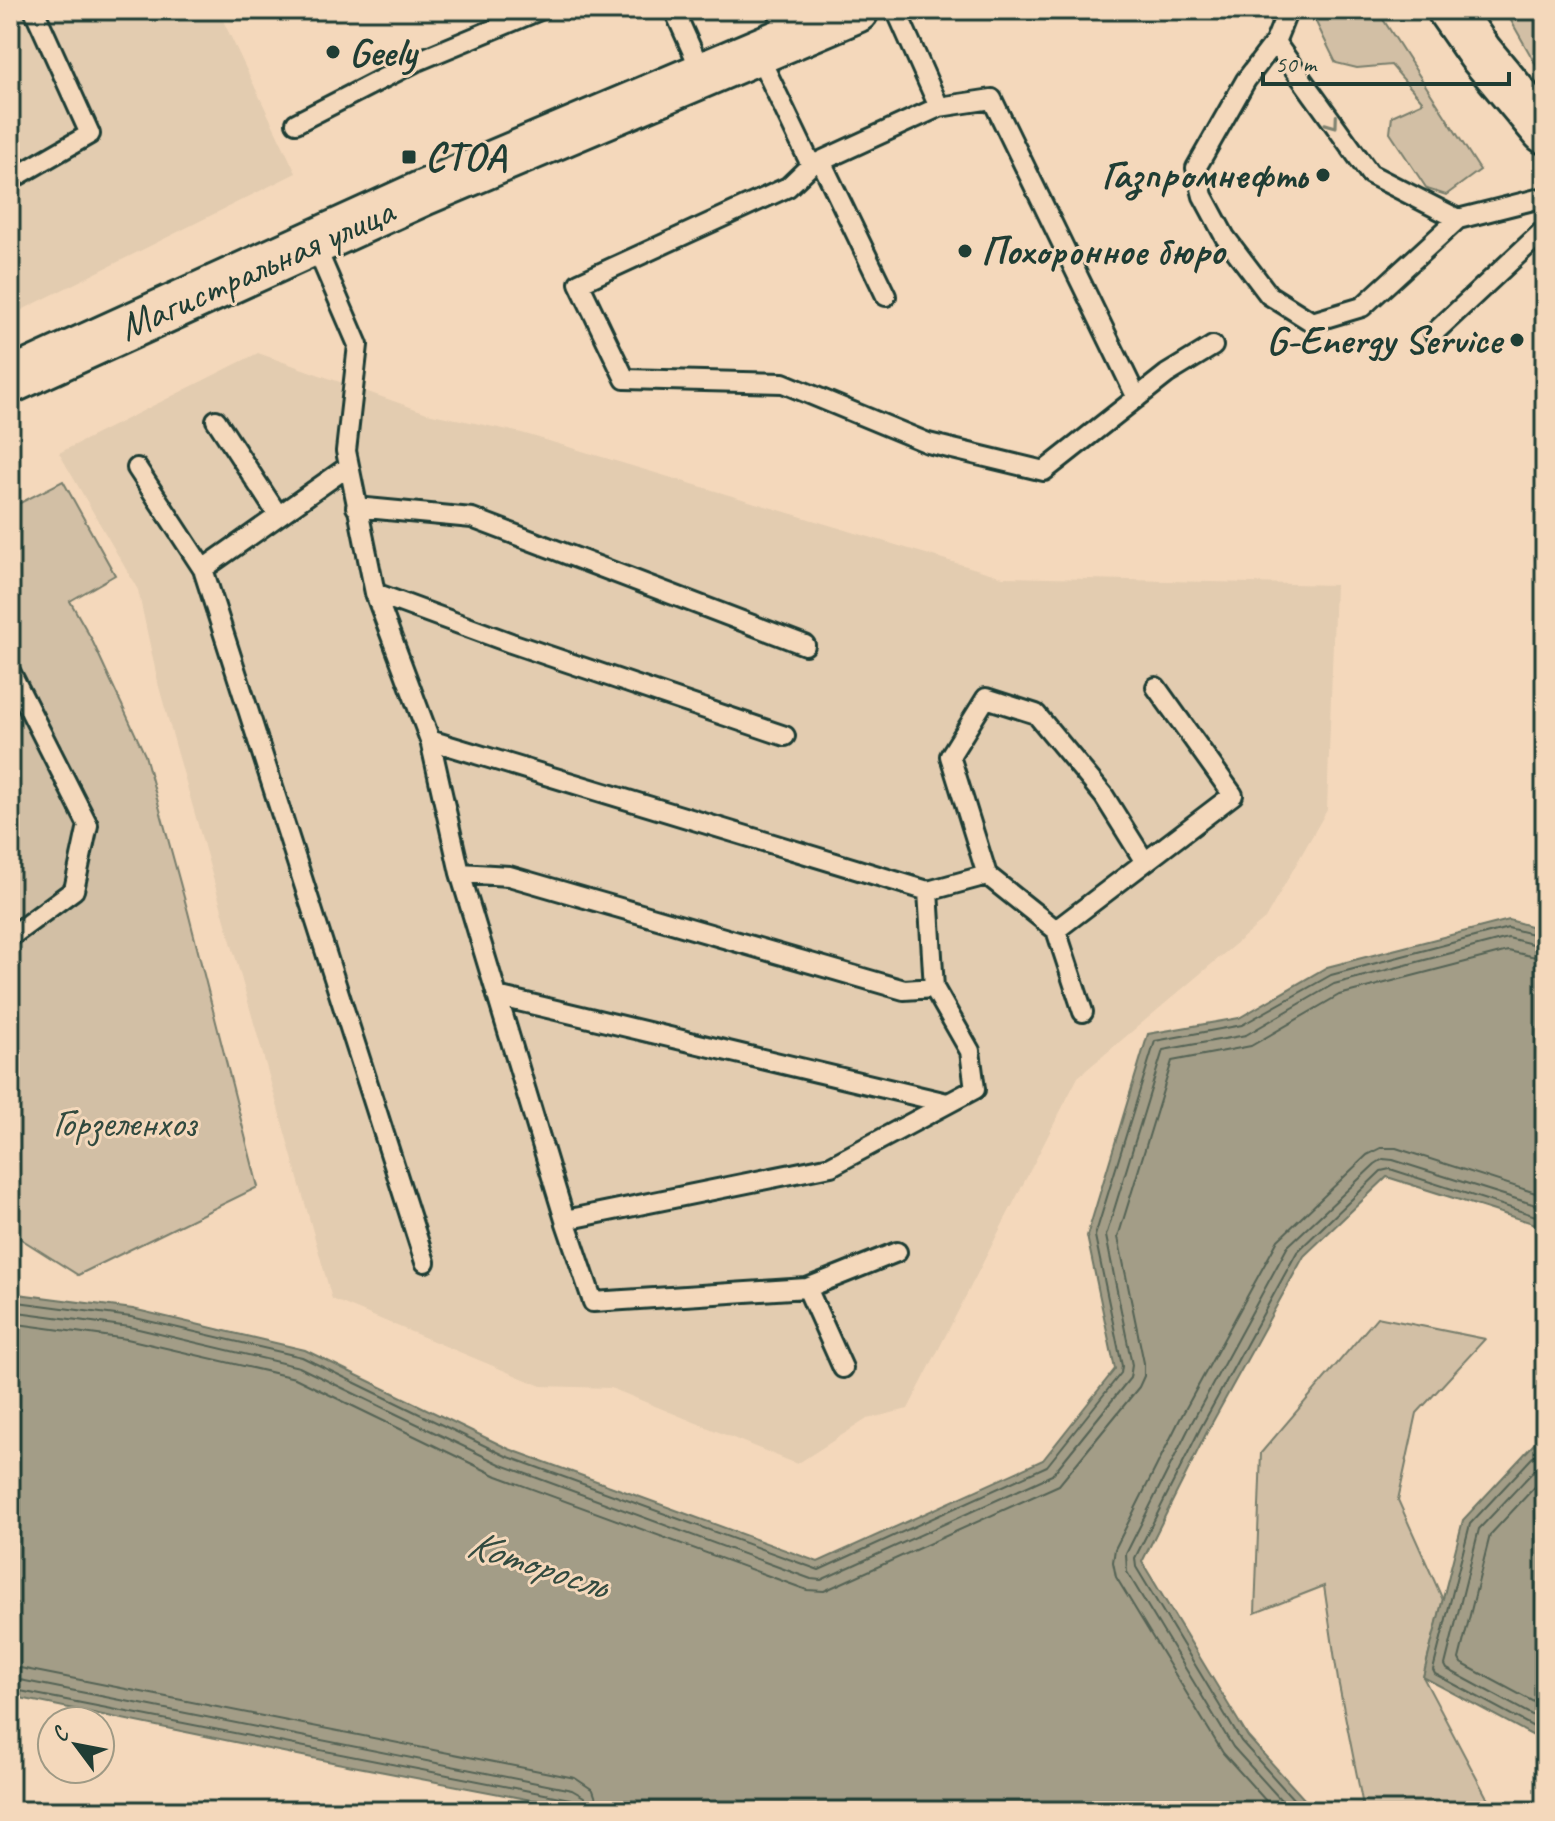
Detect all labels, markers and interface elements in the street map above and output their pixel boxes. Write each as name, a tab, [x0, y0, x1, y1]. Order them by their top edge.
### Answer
place label: Geely	[349, 27, 420, 77]
scale bar	[1263, 36, 1509, 86]
marker: Geely	[324, 43, 342, 61]
text: 50 m	[1275, 49, 1318, 79]
one-way arrow	[1323, 114, 1338, 128]
place label: СТОА	[425, 132, 507, 182]
marker: СТОА	[400, 148, 418, 166]
place label: Газпромнефть	[1101, 150, 1310, 201]
marker: Газпромнефть	[1314, 166, 1332, 184]
street label: Магистральная улица	[111, 185, 404, 352]
place label: Похоронное бюро	[981, 226, 1227, 276]
marker: Похоронное бюро	[956, 242, 974, 260]
place label: G-Energy Service	[1266, 315, 1505, 365]
marker: G-Energy Service	[1508, 331, 1526, 349]
park label: Горзеленхоз	[53, 1098, 198, 1148]
water label: Которосль	[461, 1517, 618, 1613]
north arrow	[36, 1705, 116, 1785]
text: С	[45, 1720, 76, 1747]

